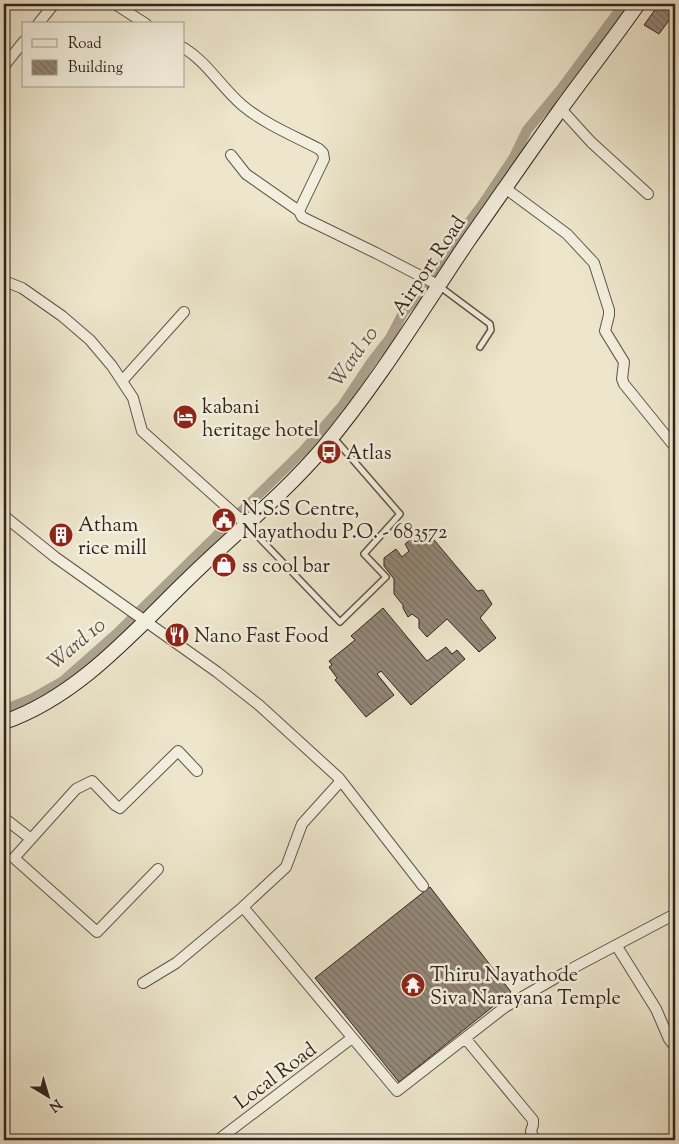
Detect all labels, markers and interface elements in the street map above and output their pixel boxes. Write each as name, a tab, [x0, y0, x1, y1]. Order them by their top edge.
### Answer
legend	[22, 22, 185, 88]
text: Road	[68, 34, 102, 55]
text: Building	[68, 58, 123, 79]
street label: Airport Road	[386, 211, 474, 322]
water label: Ward 10	[323, 321, 386, 394]
place label: kabani heritage hotel	[202, 394, 319, 446]
hotel icon: kabani heritage hotel	[172, 404, 198, 430]
bus stop icon: Atlas	[316, 439, 342, 465]
place label: Atlas	[346, 440, 392, 469]
place label: N.S.S Centre, Nayathodu P.O. - 683572	[242, 496, 447, 548]
public building icon: N.S.S Centre, Nayathodu P.O. - 683572	[211, 507, 237, 533]
place label: Atham rice mill	[78, 512, 147, 564]
building icon: Atham rice mill	[48, 522, 74, 548]
shop icon: ss cool bar	[211, 552, 237, 578]
place label: ss cool bar	[242, 553, 331, 582]
water label: Ward 10	[42, 611, 113, 678]
restaurant icon: Nano Fast Food	[164, 622, 190, 648]
place label: Nano Fast Food	[194, 623, 329, 652]
place label: Thiru Nayathode Siva Narayana Temple	[430, 962, 621, 1014]
temple icon: Thiru Nayathode Siva Narayana Temple	[400, 972, 426, 998]
street label: Local Road	[229, 1037, 324, 1117]
north arrow	[22, 1072, 72, 1122]
text: N	[44, 1093, 65, 1116]

